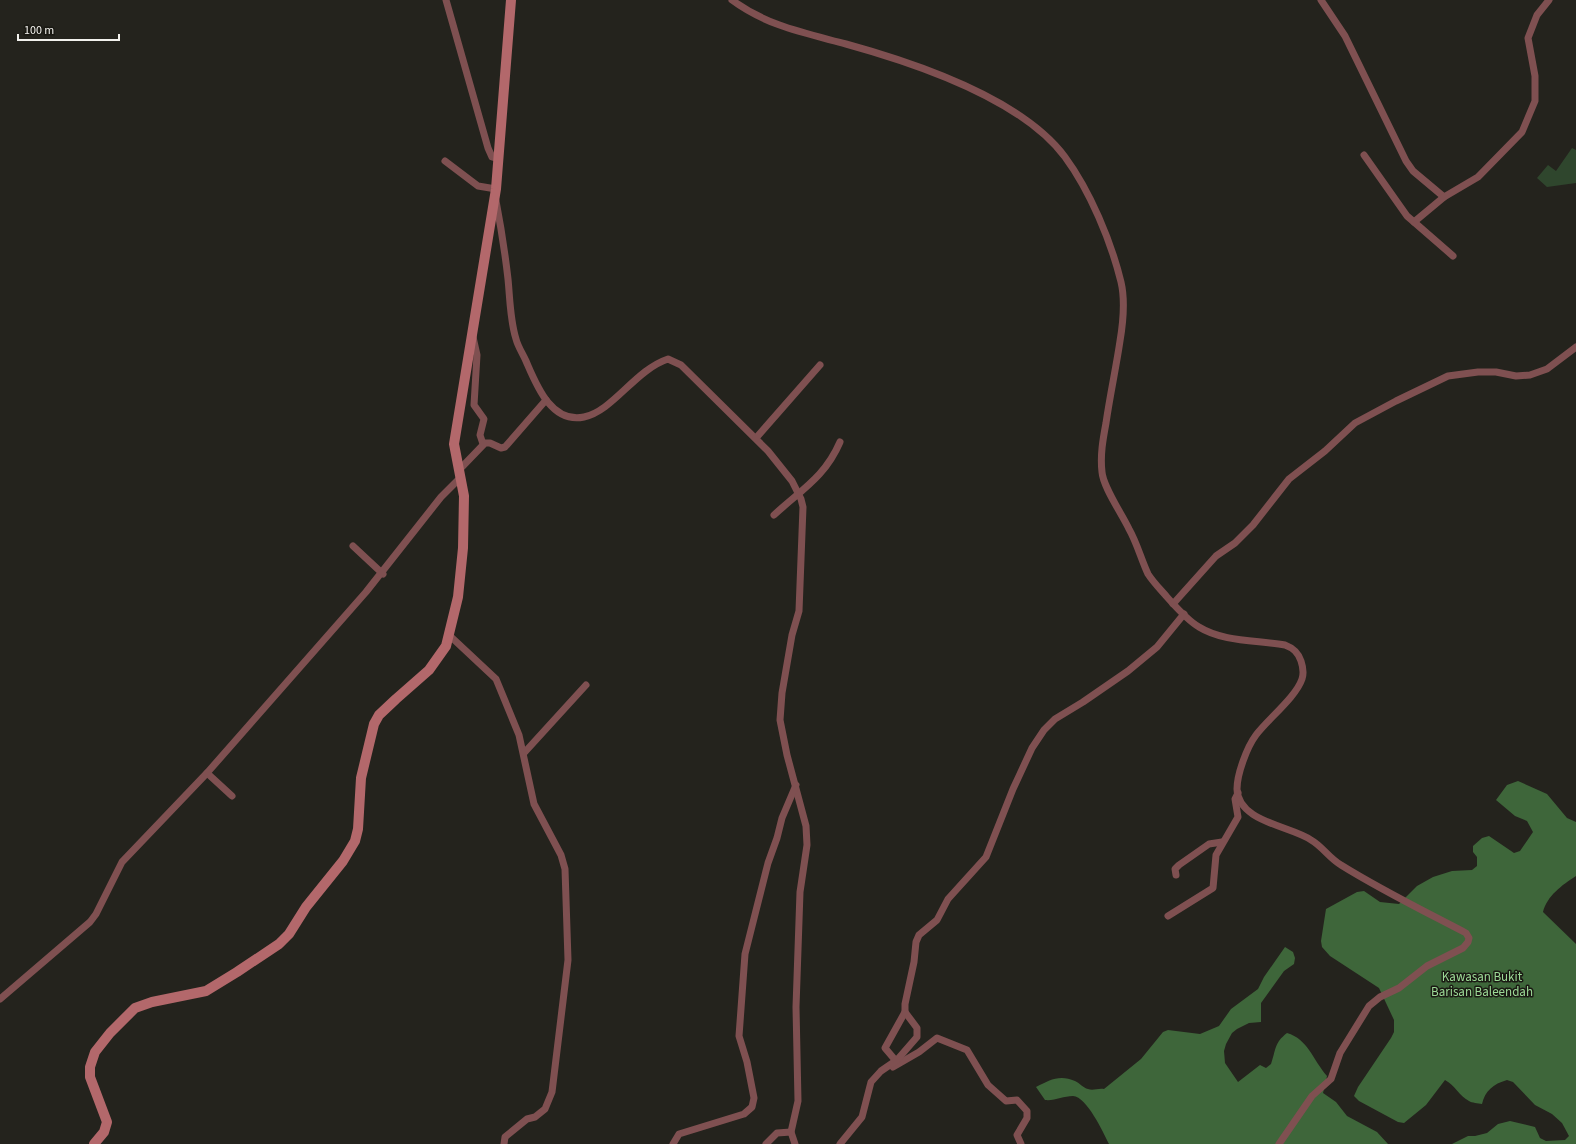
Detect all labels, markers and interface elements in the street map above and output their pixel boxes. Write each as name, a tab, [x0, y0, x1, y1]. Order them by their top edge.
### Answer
scale bar	[18, 16, 119, 42]
text: 100 m	[24, 22, 54, 39]
park label: Kawasan Bukit Barisan Baleendah	[1431, 968, 1533, 1001]

